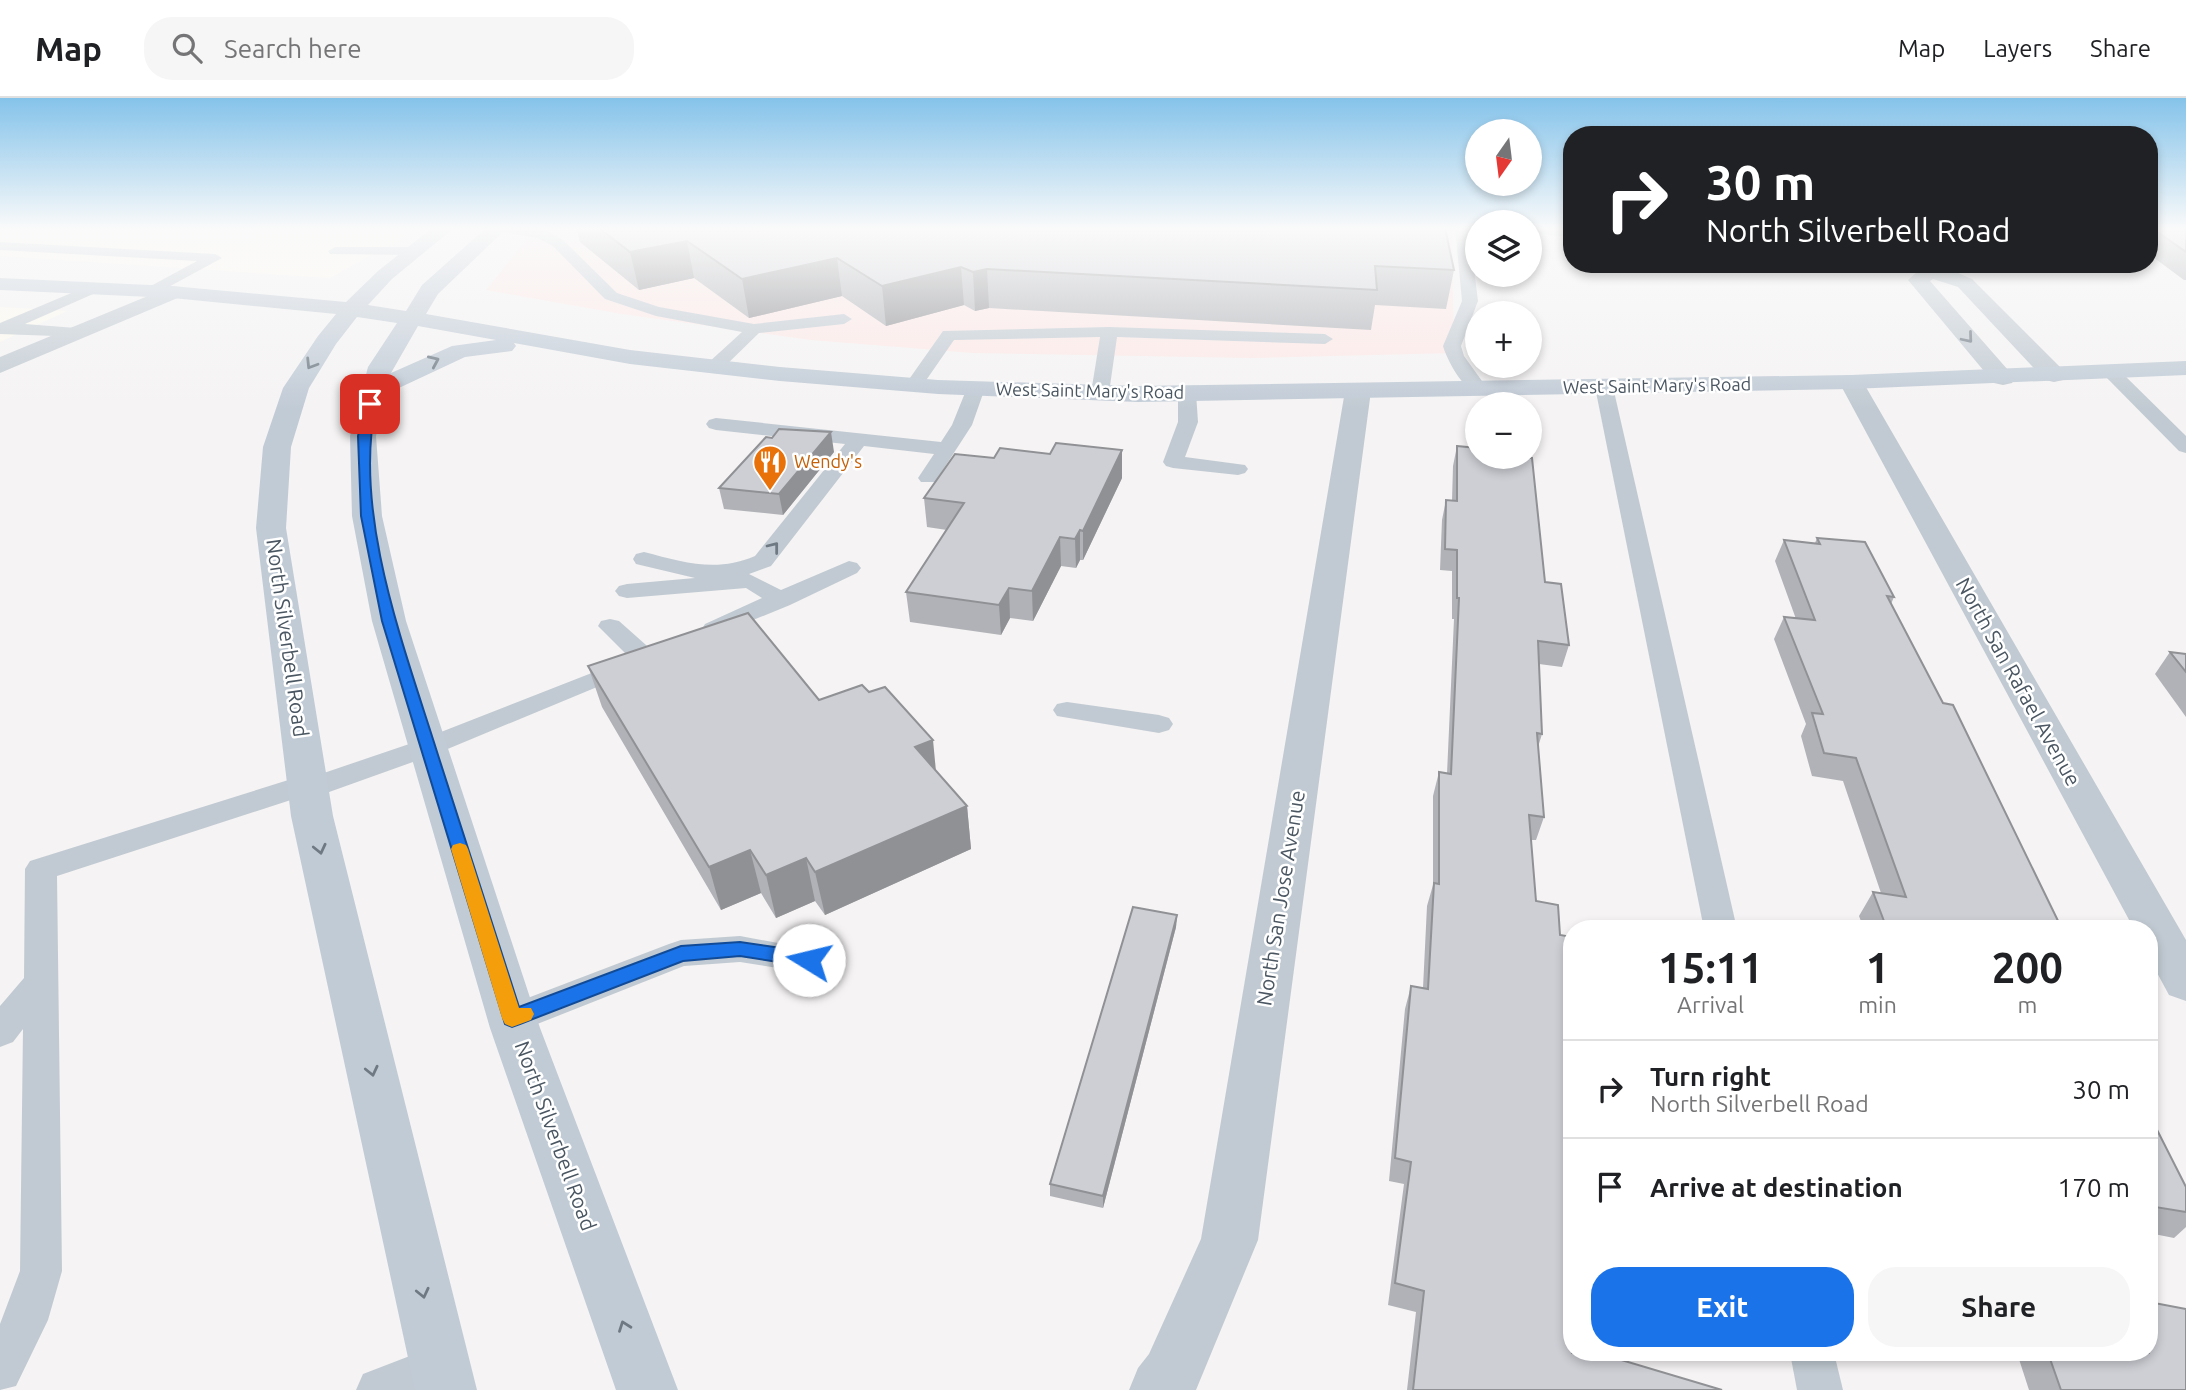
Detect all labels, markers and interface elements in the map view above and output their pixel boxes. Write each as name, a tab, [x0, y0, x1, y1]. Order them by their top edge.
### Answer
search box	[144, 17, 634, 80]
icon: search	[168, 29, 206, 67]
text: Map	[35, 30, 102, 67]
text: Search here	[224, 34, 362, 63]
text: Map	[1898, 35, 1945, 62]
text: Layers	[1983, 35, 2052, 62]
text: Share	[2090, 35, 2151, 62]
north arrow	[1465, 119, 1542, 196]
map controls	[1465, 119, 1542, 469]
icon: right	[1591, 154, 1682, 245]
text: 30 m	[1706, 154, 1815, 209]
button: layers	[1465, 210, 1542, 287]
text: North Silverbell Road	[1706, 212, 2010, 248]
button: +	[1465, 301, 1542, 378]
one-way arrow	[1959, 330, 1972, 342]
one-way arrow	[426, 355, 439, 369]
one-way arrow	[307, 356, 320, 369]
street label: West Saint Mary's Road	[1563, 373, 1751, 397]
pin	[340, 374, 400, 434]
street label: West Saint Mary's Road	[996, 378, 1184, 402]
icon: arrive	[351, 385, 389, 423]
button: −	[1465, 392, 1542, 469]
restaurant icon: Wendy's	[751, 443, 789, 492]
place label: Wendy's	[794, 451, 862, 471]
street label: North Silverbell Road	[262, 537, 314, 738]
one-way arrow	[766, 542, 779, 554]
street label: North San Rafael Avenue	[1952, 573, 2086, 790]
street label: North San Jose Avenue	[1251, 788, 1309, 1007]
one-way arrow	[311, 843, 326, 855]
position arrow	[772, 923, 846, 997]
text: 15:11	[1658, 944, 1763, 991]
text: 1	[1866, 944, 1889, 991]
text: 200	[1992, 944, 2063, 991]
text: Arrival	[1677, 992, 1744, 1017]
text: min	[1858, 992, 1897, 1017]
text: m	[2017, 992, 2037, 1017]
street label: North Silverbell Road	[511, 1038, 601, 1234]
text: Turn right	[1650, 1062, 1771, 1091]
one-way arrow	[363, 1065, 378, 1077]
icon: right	[1591, 1070, 1629, 1108]
text: 30 m	[2072, 1075, 2130, 1104]
text: North Silverbell Road	[1650, 1091, 1869, 1116]
icon: arrive	[1591, 1168, 1629, 1206]
text: Arrive at destination	[1650, 1173, 1903, 1202]
text: 170 m	[2058, 1173, 2130, 1202]
button: Exit	[1591, 1267, 1854, 1347]
button: Share	[1868, 1267, 2130, 1347]
one-way arrow	[415, 1286, 430, 1298]
one-way arrow	[618, 1320, 632, 1332]

